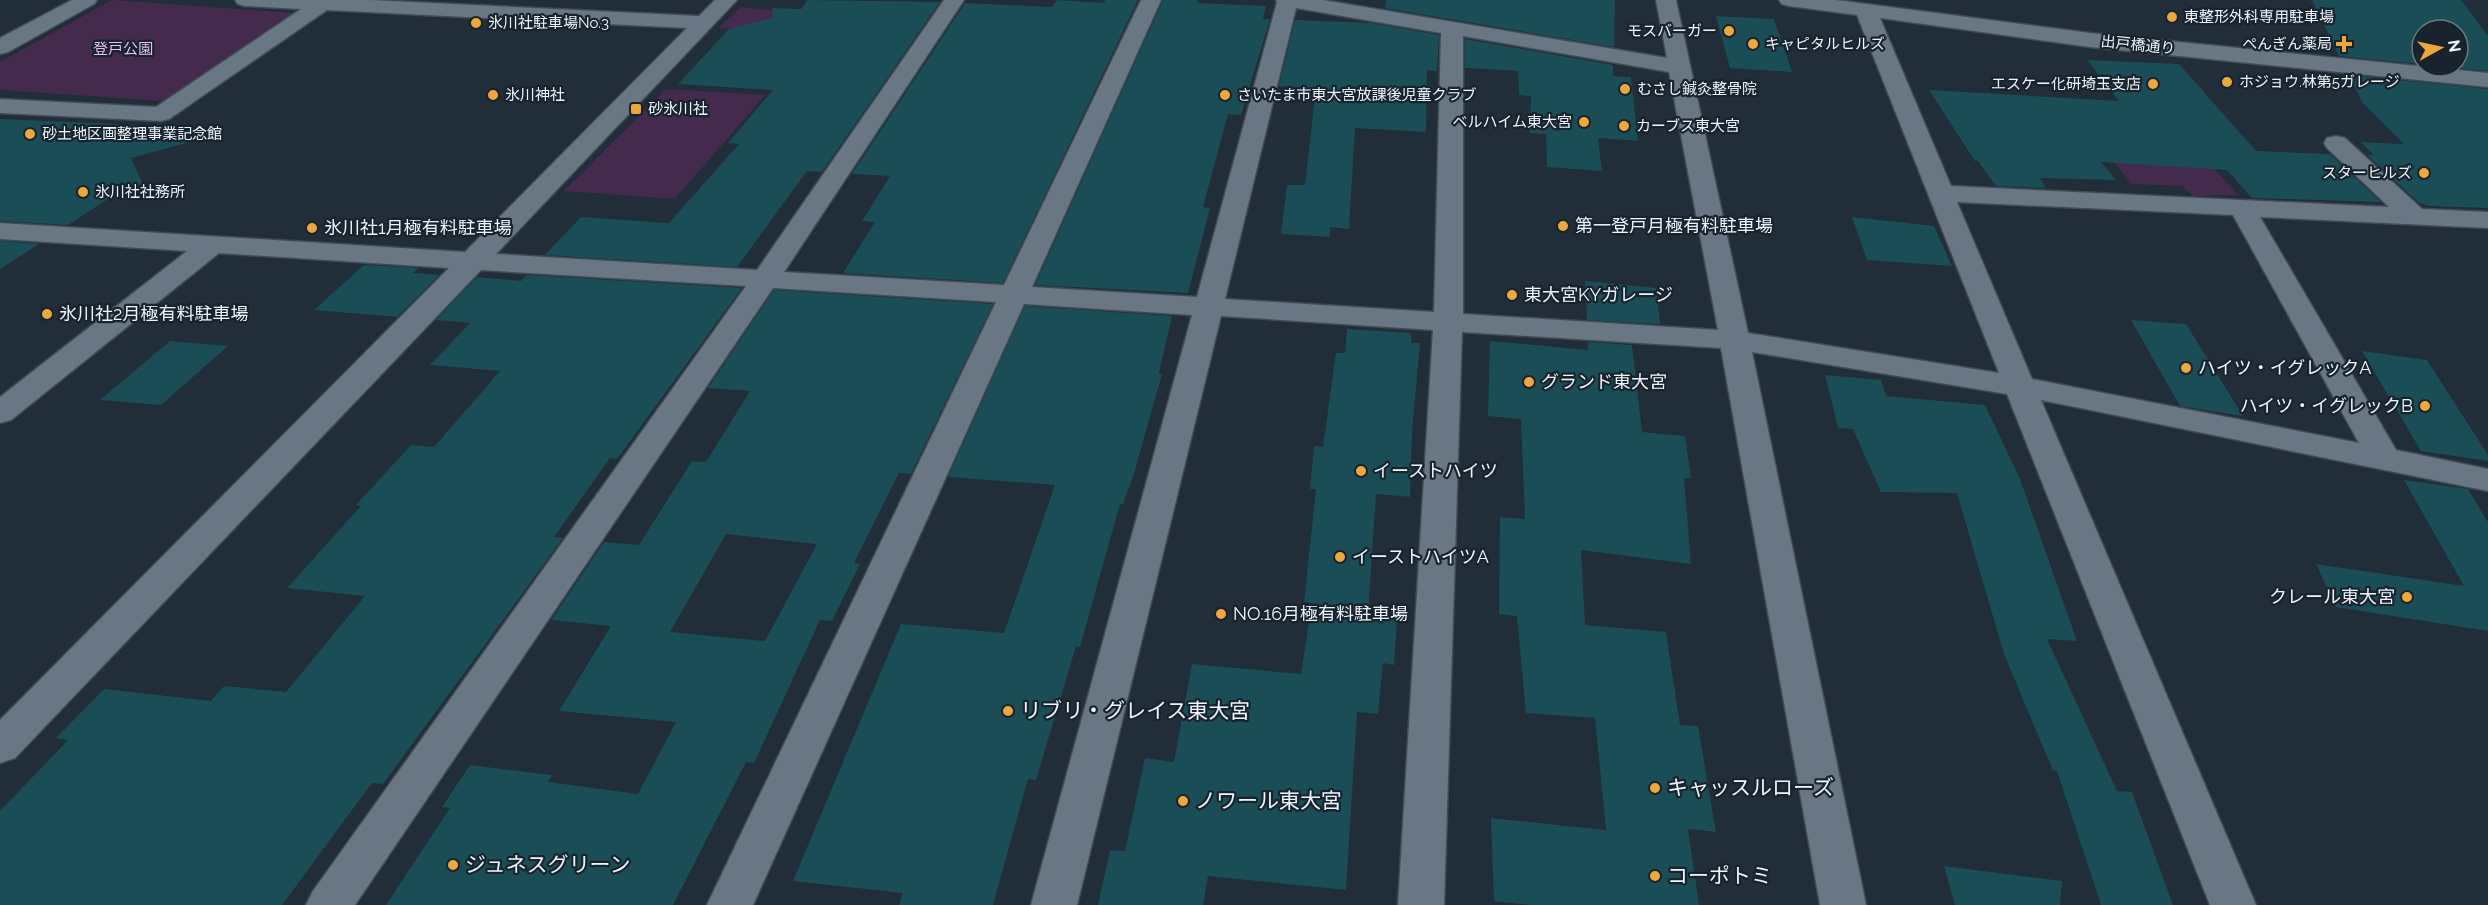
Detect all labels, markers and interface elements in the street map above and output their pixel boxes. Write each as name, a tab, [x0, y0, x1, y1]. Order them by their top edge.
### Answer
place label: 東整形外科専用駐車場	[2184, 8, 2334, 26]
marker: 東整形外科専用駐車場	[2165, 10, 2179, 24]
place label: 氷川社駐車場No.3	[488, 14, 609, 32]
marker: 氷川社駐車場No.3	[469, 16, 483, 30]
north arrow	[2410, 18, 2470, 78]
place label: モスバーガー	[1627, 22, 1717, 40]
marker: モスバーガー	[1722, 24, 1736, 38]
street label: 出戸橋通り	[2100, 32, 2176, 58]
place label: キャピタルヒルズ	[1765, 35, 1885, 53]
place label: ぺんぎん薬局	[2242, 35, 2332, 53]
marker: キャピタルヒルズ	[1746, 37, 1760, 51]
marker: ぺんぎん薬局	[2337, 37, 2351, 51]
text: N	[2444, 39, 2465, 53]
park label: 登戸公園	[93, 40, 153, 58]
place label: ホジョウ.林第5ガレージ	[2239, 73, 2400, 91]
place label: エスケー化研埼玉支店	[1991, 75, 2141, 93]
marker: ホジョウ.林第5ガレージ	[2220, 75, 2234, 89]
marker: エスケー化研埼玉支店	[2146, 77, 2160, 91]
place label: むさし鍼灸整骨院	[1637, 80, 1757, 98]
marker: むさし鍼灸整骨院	[1618, 82, 1632, 96]
place label: 氷川神社	[505, 86, 565, 104]
place label: さいたま市東大宮放課後児童クラブ	[1237, 86, 1477, 104]
marker: 氷川神社	[486, 88, 500, 102]
marker: さいたま市東大宮放課後児童クラブ	[1218, 88, 1232, 102]
place label: 砂氷川社	[648, 100, 708, 118]
marker: 砂氷川社	[629, 102, 643, 116]
place label: ベルハイム東大宮	[1453, 113, 1572, 131]
marker: ベルハイム東大宮	[1577, 115, 1591, 129]
place label: カーブス東大宮	[1636, 117, 1740, 135]
marker: カーブス東大宮	[1617, 119, 1631, 133]
place label: 砂土地区画整理事業記念館	[42, 125, 222, 143]
marker: 砂土地区画整理事業記念館	[23, 127, 37, 141]
place label: スターヒルズ	[2322, 164, 2412, 182]
marker: スターヒルズ	[2417, 166, 2431, 180]
place label: 氷川社社務所	[95, 183, 185, 201]
marker: 氷川社社務所	[76, 185, 90, 199]
place label: 第一登戸月極有料駐車場	[1575, 215, 1773, 236]
place label: 氷川社1月極有料駐車場	[324, 217, 512, 238]
marker: 第一登戸月極有料駐車場	[1556, 219, 1570, 233]
marker: 氷川社1月極有料駐車場	[305, 221, 319, 235]
place label: 東大宮KYガレージ	[1524, 284, 1673, 305]
marker: 東大宮KYガレージ	[1505, 288, 1519, 302]
place label: 氷川社2月極有料駐車場	[59, 303, 248, 324]
marker: 氷川社2月極有料駐車場	[40, 307, 54, 321]
place label: ハイツ・イグレックA	[2198, 357, 2371, 378]
marker: ハイツ・イグレックA	[2179, 361, 2193, 375]
place label: グランド東大宮	[1541, 371, 1667, 392]
marker: グランド東大宮	[1522, 375, 1536, 389]
place label: ハイツ・イグレックB	[2240, 395, 2413, 416]
marker: ハイツ・イグレックB	[2418, 399, 2432, 413]
place label: イーストハイツ	[1373, 460, 1498, 481]
marker: イーストハイツ	[1354, 464, 1368, 478]
place label: イーストハイツA	[1352, 546, 1489, 567]
marker: イーストハイツA	[1333, 550, 1347, 564]
place label: クレール東大宮	[2269, 586, 2395, 607]
marker: クレール東大宮	[2400, 590, 2414, 604]
place label: NO.16月極有料駐車場	[1233, 603, 1408, 624]
marker: NO.16月極有料駐車場	[1214, 607, 1228, 621]
place label: リブリ・グレイス東大宮	[1020, 698, 1250, 723]
marker: リブリ・グレイス東大宮	[1001, 704, 1015, 718]
place label: キャッスルローズ	[1667, 775, 1834, 800]
marker: キャッスルローズ	[1648, 781, 1662, 795]
place label: ノワール東大宮	[1195, 788, 1342, 813]
marker: ノワール東大宮	[1176, 794, 1190, 808]
place label: ジュネスグリーン	[465, 852, 630, 877]
marker: ジュネスグリーン	[446, 858, 460, 872]
place label: コーポトミ	[1667, 863, 1772, 888]
marker: コーポトミ	[1648, 869, 1662, 883]

